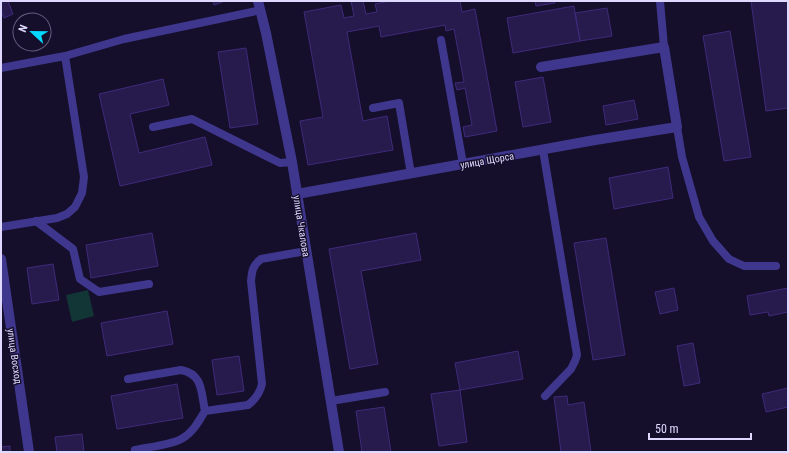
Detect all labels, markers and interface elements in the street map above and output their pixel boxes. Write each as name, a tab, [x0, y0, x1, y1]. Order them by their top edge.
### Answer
north arrow	[12, 12, 52, 52]
text: N	[16, 23, 31, 34]
street label: улица Щорса	[459, 150, 515, 171]
street label: улица Чкалова	[291, 195, 312, 258]
street label: улица Восход	[5, 328, 24, 385]
scale bar	[649, 415, 751, 441]
text: 50 m	[655, 422, 679, 436]

